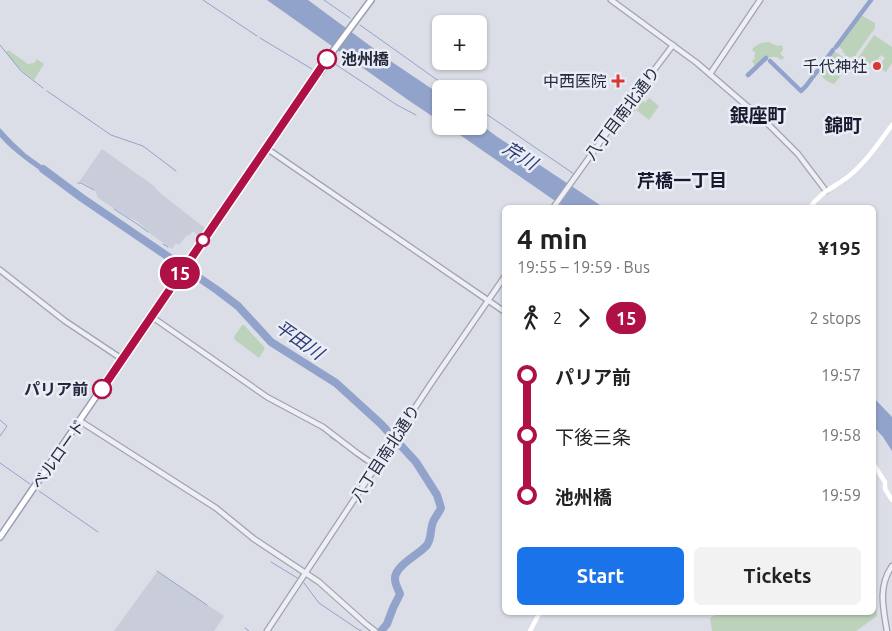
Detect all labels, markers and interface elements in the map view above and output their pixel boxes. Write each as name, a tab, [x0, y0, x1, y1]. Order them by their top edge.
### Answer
map controls	[432, 15, 487, 135]
button: +	[432, 15, 487, 70]
marker: 池州橋	[317, 49, 337, 69]
place label: 池州橋	[341, 50, 389, 68]
place label: 千代神社	[803, 57, 867, 75]
marker: 千代神社	[871, 60, 883, 72]
street label: 八丁目南北通り	[581, 63, 663, 163]
place label: 中西医院	[543, 72, 607, 90]
marker: 中西医院	[611, 74, 625, 88]
button: −	[432, 80, 487, 135]
district label: 銀座町	[729, 104, 787, 126]
district label: 錦町	[824, 114, 862, 136]
water label: 芹川	[500, 137, 543, 174]
district label: 芹橋一丁目	[637, 170, 727, 190]
text: 4 min	[517, 223, 588, 254]
unlabelled marker	[196, 233, 210, 247]
text: ¥195	[818, 237, 861, 259]
line badge: 15	[158, 257, 202, 289]
text: 19:55 – 19:59 · Bus	[517, 258, 650, 276]
text: 15	[170, 263, 190, 283]
icon: walk	[517, 304, 545, 332]
icon: forward	[570, 304, 598, 332]
text: 15	[616, 308, 636, 328]
text: 2	[553, 309, 562, 327]
text: 2 stops	[809, 309, 861, 327]
water label: 平田川	[272, 316, 329, 364]
text: パリア前	[555, 366, 631, 388]
text: 19:57	[821, 366, 861, 384]
marker: パリア前	[92, 379, 112, 399]
place label: パリア前	[24, 380, 88, 398]
street label: 八丁目南北通り	[347, 401, 423, 505]
street label: ベルロード	[28, 416, 88, 492]
text: 下後三条	[555, 426, 631, 448]
text: 19:58	[821, 426, 861, 444]
text: 池州橋	[555, 486, 612, 508]
text: 19:59	[821, 486, 861, 504]
button: Start	[517, 547, 684, 605]
button: Tickets	[694, 547, 861, 605]

